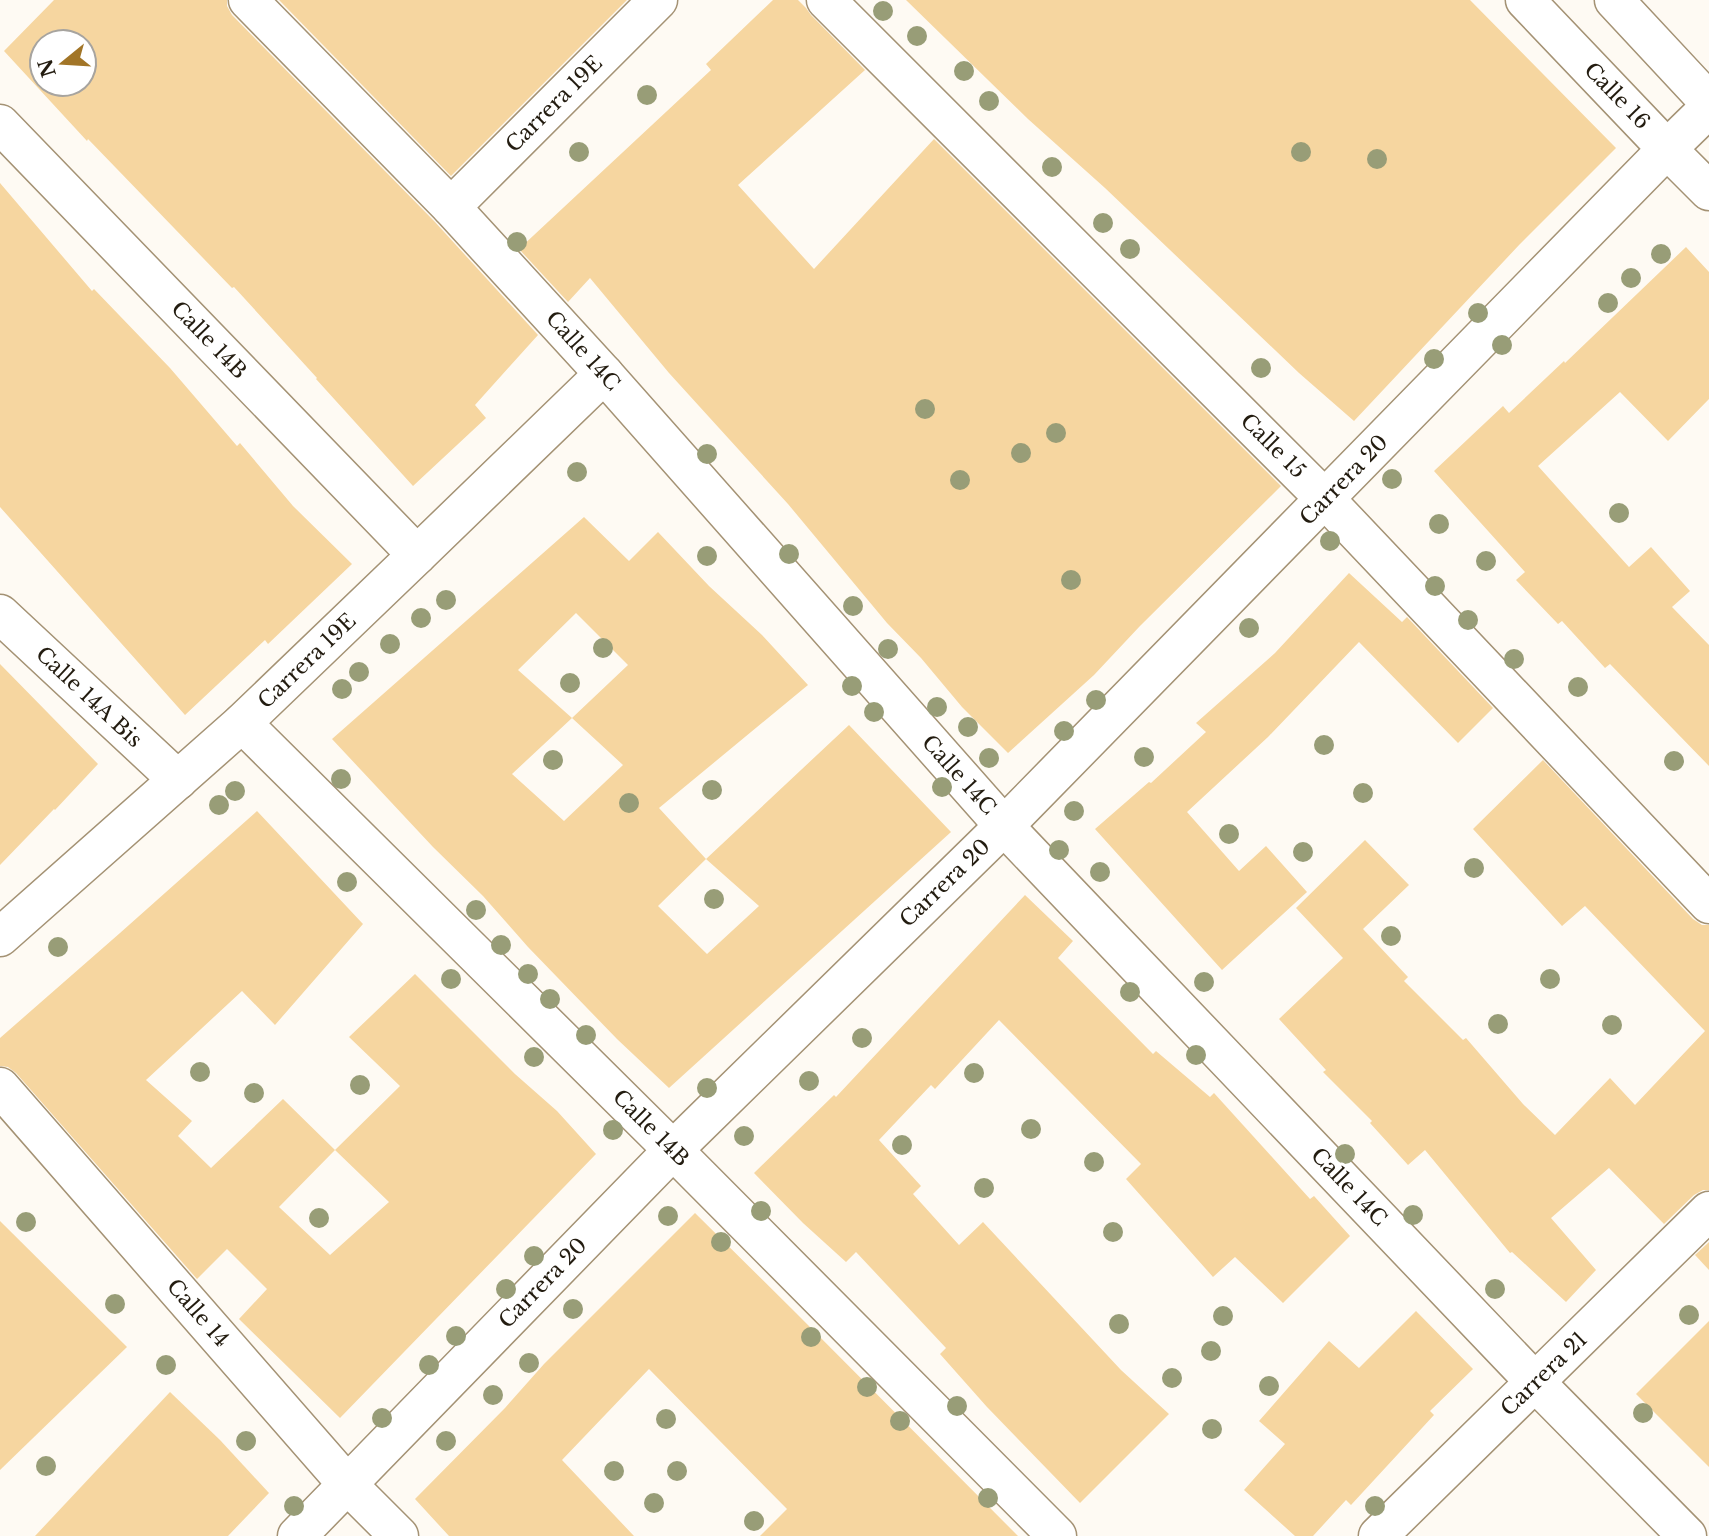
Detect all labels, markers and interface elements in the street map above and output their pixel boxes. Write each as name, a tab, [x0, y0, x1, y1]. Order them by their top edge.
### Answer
north arrow	[28, 28, 98, 98]
street label: Carrera 19E	[500, 50, 608, 158]
text: N	[34, 56, 61, 80]
street label: Calle 16	[1579, 57, 1655, 135]
street label: Calle 14B	[166, 296, 252, 384]
street label: Calle 14C	[540, 306, 626, 396]
street label: Calle 15	[1235, 408, 1311, 484]
street label: Carrera 20	[1294, 429, 1394, 531]
street label: Carrera 19E	[253, 608, 361, 714]
street label: Calle 14A Bis	[30, 641, 148, 753]
street label: Calle 14C	[916, 730, 1002, 820]
street label: Carrera 20	[894, 833, 996, 933]
street label: Calle 14B	[607, 1084, 695, 1172]
street label: Calle 14C	[1305, 1142, 1393, 1232]
street label: Carrera 20	[493, 1232, 593, 1334]
street label: Calle 14	[161, 1274, 235, 1352]
street label: Carrera 21	[1495, 1326, 1593, 1422]

